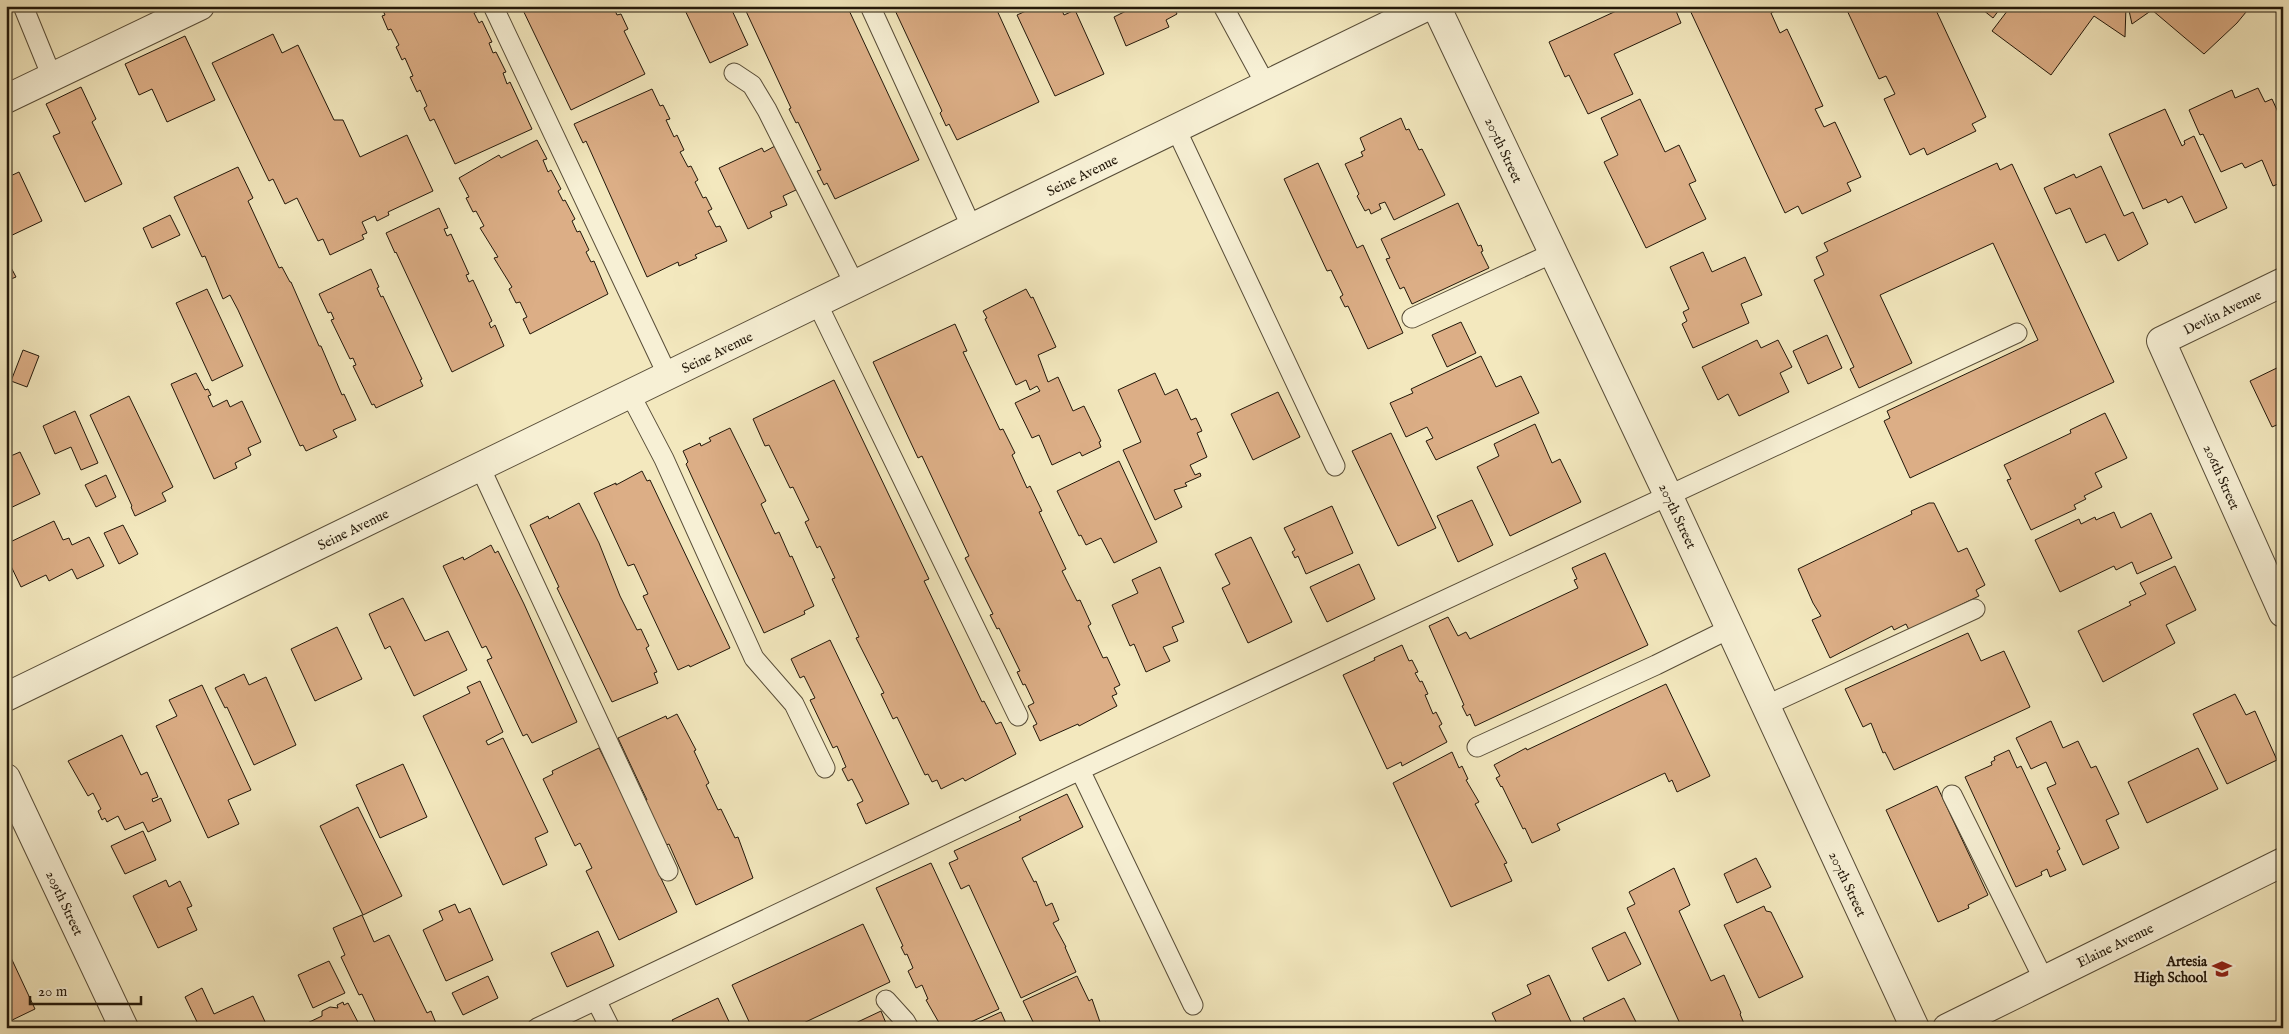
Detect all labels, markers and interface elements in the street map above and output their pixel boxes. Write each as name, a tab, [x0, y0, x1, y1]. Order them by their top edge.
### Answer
street label: 207th Street	[1480, 115, 1526, 186]
street label: Seine Avenue	[1044, 151, 1122, 201]
street label: Devlin Avenue	[2180, 286, 2265, 340]
street label: Seine Avenue	[679, 328, 757, 378]
street label: 206th Street	[2199, 442, 2244, 513]
street label: 207th Street	[1654, 481, 1700, 552]
street label: Seine Avenue	[315, 505, 393, 555]
street label: 207th Street	[1824, 849, 1870, 920]
street label: 209th Street	[41, 868, 87, 939]
street label: Elaine Avenue	[2074, 919, 2157, 972]
place label: Artesia High School	[2134, 953, 2208, 987]
school or university icon: Artesia High School	[2211, 958, 2233, 980]
scale bar	[30, 974, 141, 1006]
text: 20 m	[38, 982, 68, 1001]

